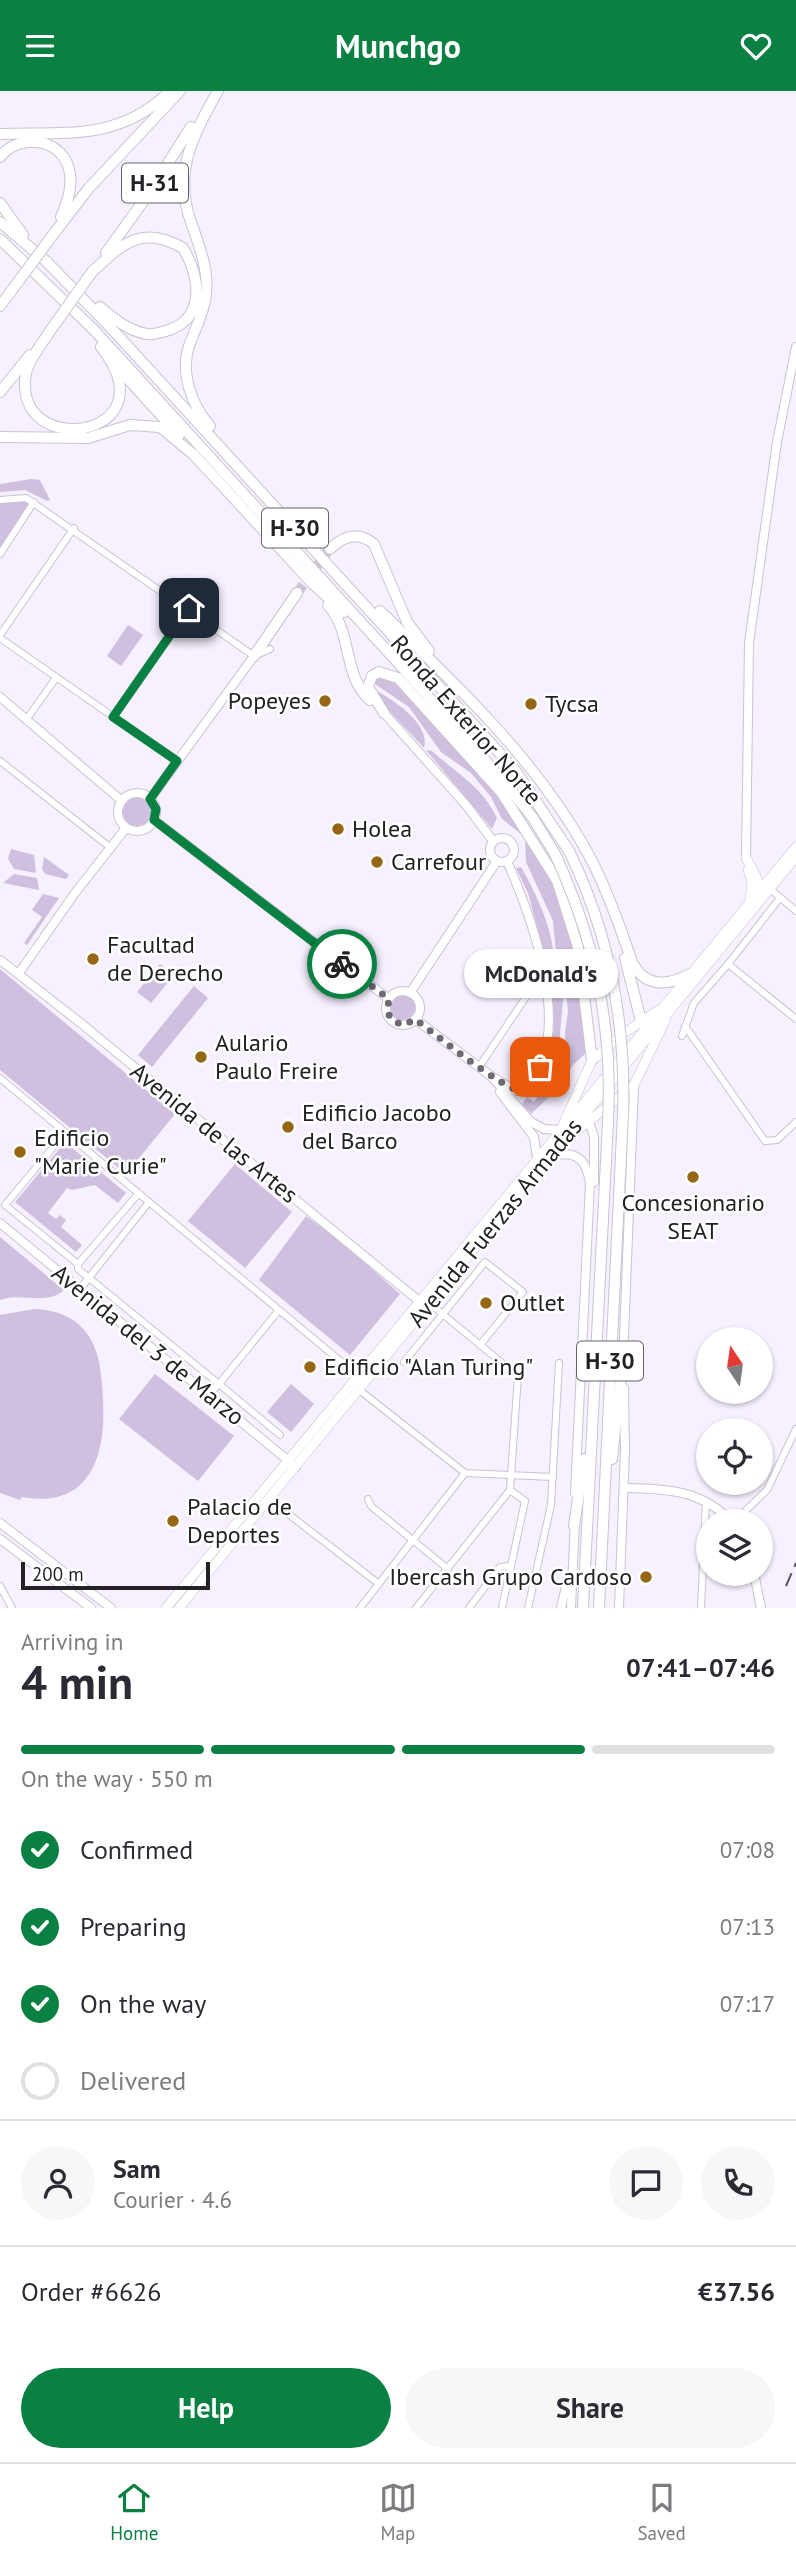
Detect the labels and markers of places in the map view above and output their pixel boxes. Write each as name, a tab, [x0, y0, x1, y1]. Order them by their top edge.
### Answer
pin	[159, 578, 219, 638]
place label: Popeyes	[228, 685, 311, 716]
place label: Tycsa	[545, 688, 599, 719]
marker: Popeyes	[317, 693, 333, 709]
marker: Tycsa	[523, 696, 539, 712]
place label: Holea	[352, 813, 412, 844]
marker: Holea	[330, 821, 346, 837]
place label: Carrefour	[391, 846, 486, 877]
marker: Carrefour	[369, 854, 385, 870]
place label: Facultad de Derecho	[107, 929, 223, 988]
callout: McDonald's	[463, 948, 617, 997]
marker: Facultad de Derecho	[85, 951, 101, 967]
place label: Aulario Paulo Freire	[215, 1027, 338, 1086]
pin	[510, 1037, 570, 1097]
marker: Aulario Paulo Freire	[193, 1049, 209, 1065]
place label: Edificio Jacobo del Barco	[302, 1097, 452, 1156]
marker: Edificio Jacobo del Barco	[280, 1119, 296, 1135]
place label: Edificio "Marie Curie"	[34, 1122, 167, 1181]
marker: Edificio "Marie Curie"	[12, 1144, 28, 1160]
marker: Concesionario SEAT	[685, 1169, 701, 1185]
place label: Concesionario SEAT	[621, 1187, 765, 1246]
place label: Outlet	[500, 1287, 565, 1318]
marker: Outlet	[478, 1295, 494, 1311]
place label: Edificio "Alan Turing"	[324, 1351, 533, 1382]
marker: Edificio "Alan Turing"	[302, 1359, 318, 1375]
place label: Palacio de Deportes	[187, 1491, 292, 1550]
marker: Palacio de Deportes	[165, 1513, 181, 1529]
place label: Ibercash Grupo Cardoso	[389, 1561, 632, 1592]
marker: Ibercash Grupo Cardoso	[638, 1569, 654, 1585]

